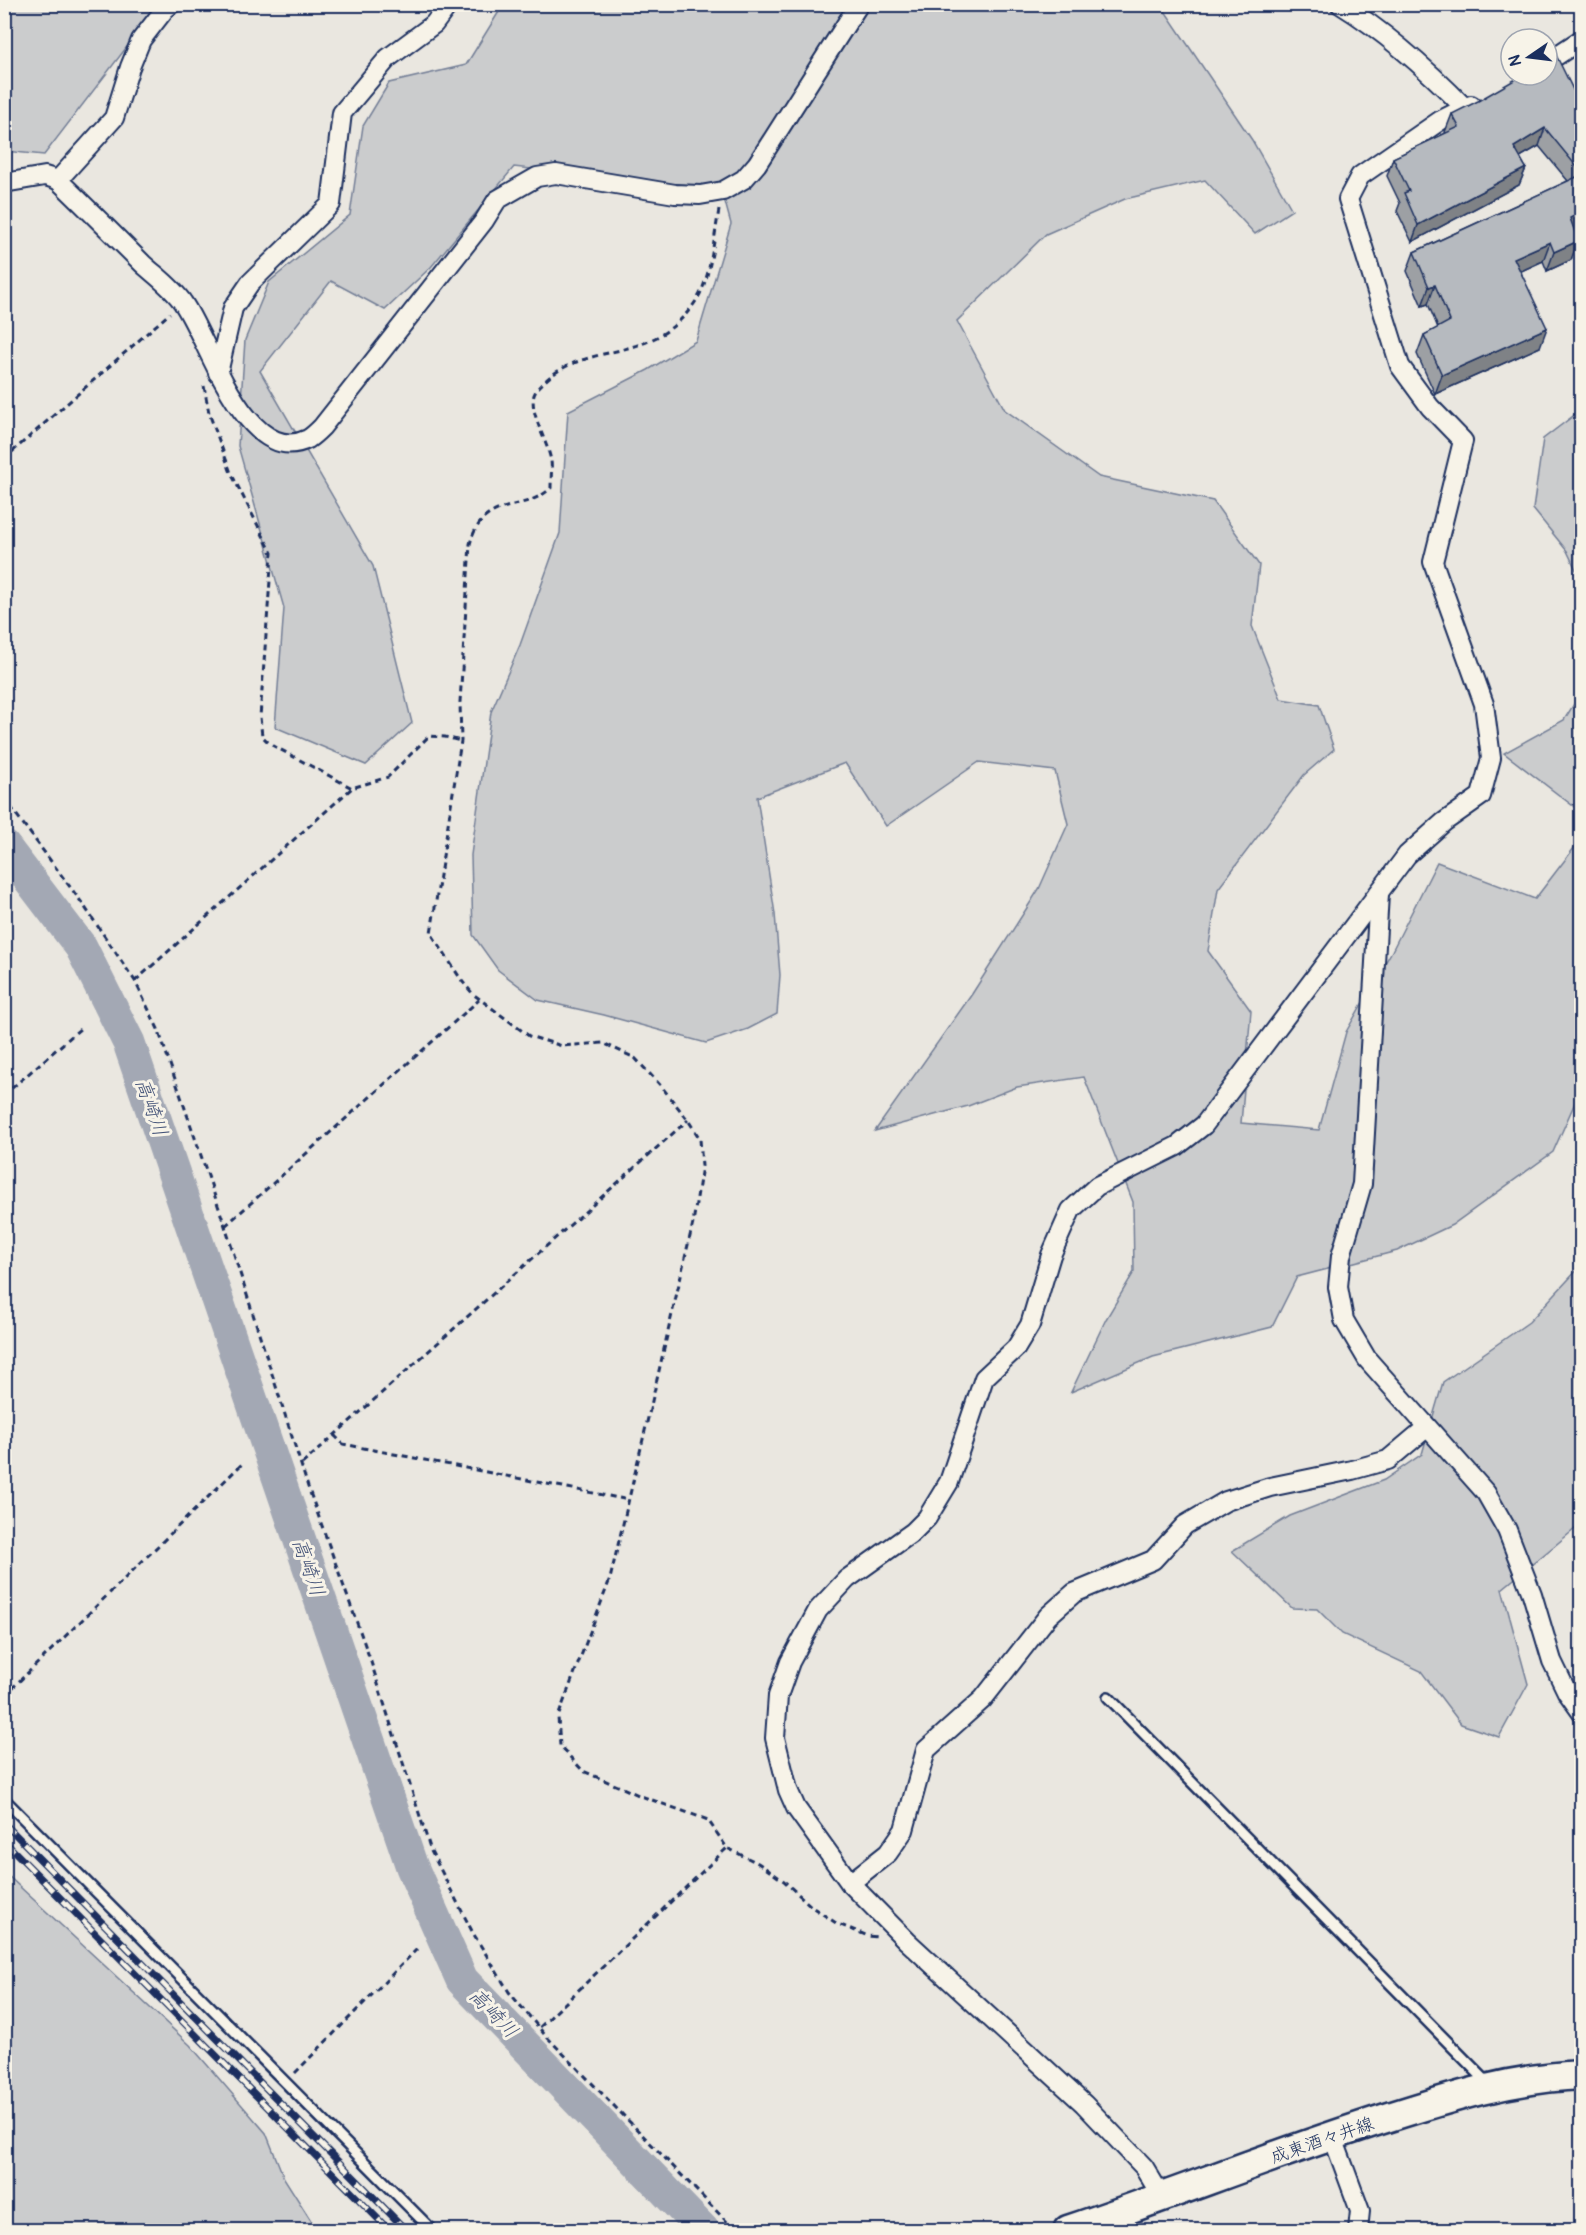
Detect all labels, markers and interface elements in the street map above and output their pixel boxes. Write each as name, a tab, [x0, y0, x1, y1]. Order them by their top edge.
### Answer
north arrow	[1499, 27, 1559, 87]
text: N	[1504, 53, 1526, 68]
water label: 高崎川	[130, 1075, 173, 1140]
water label: 高崎川	[287, 1535, 330, 1600]
water label: 高崎川	[464, 1983, 523, 2044]
street label: 成東酒々井線	[1267, 2112, 1377, 2169]

